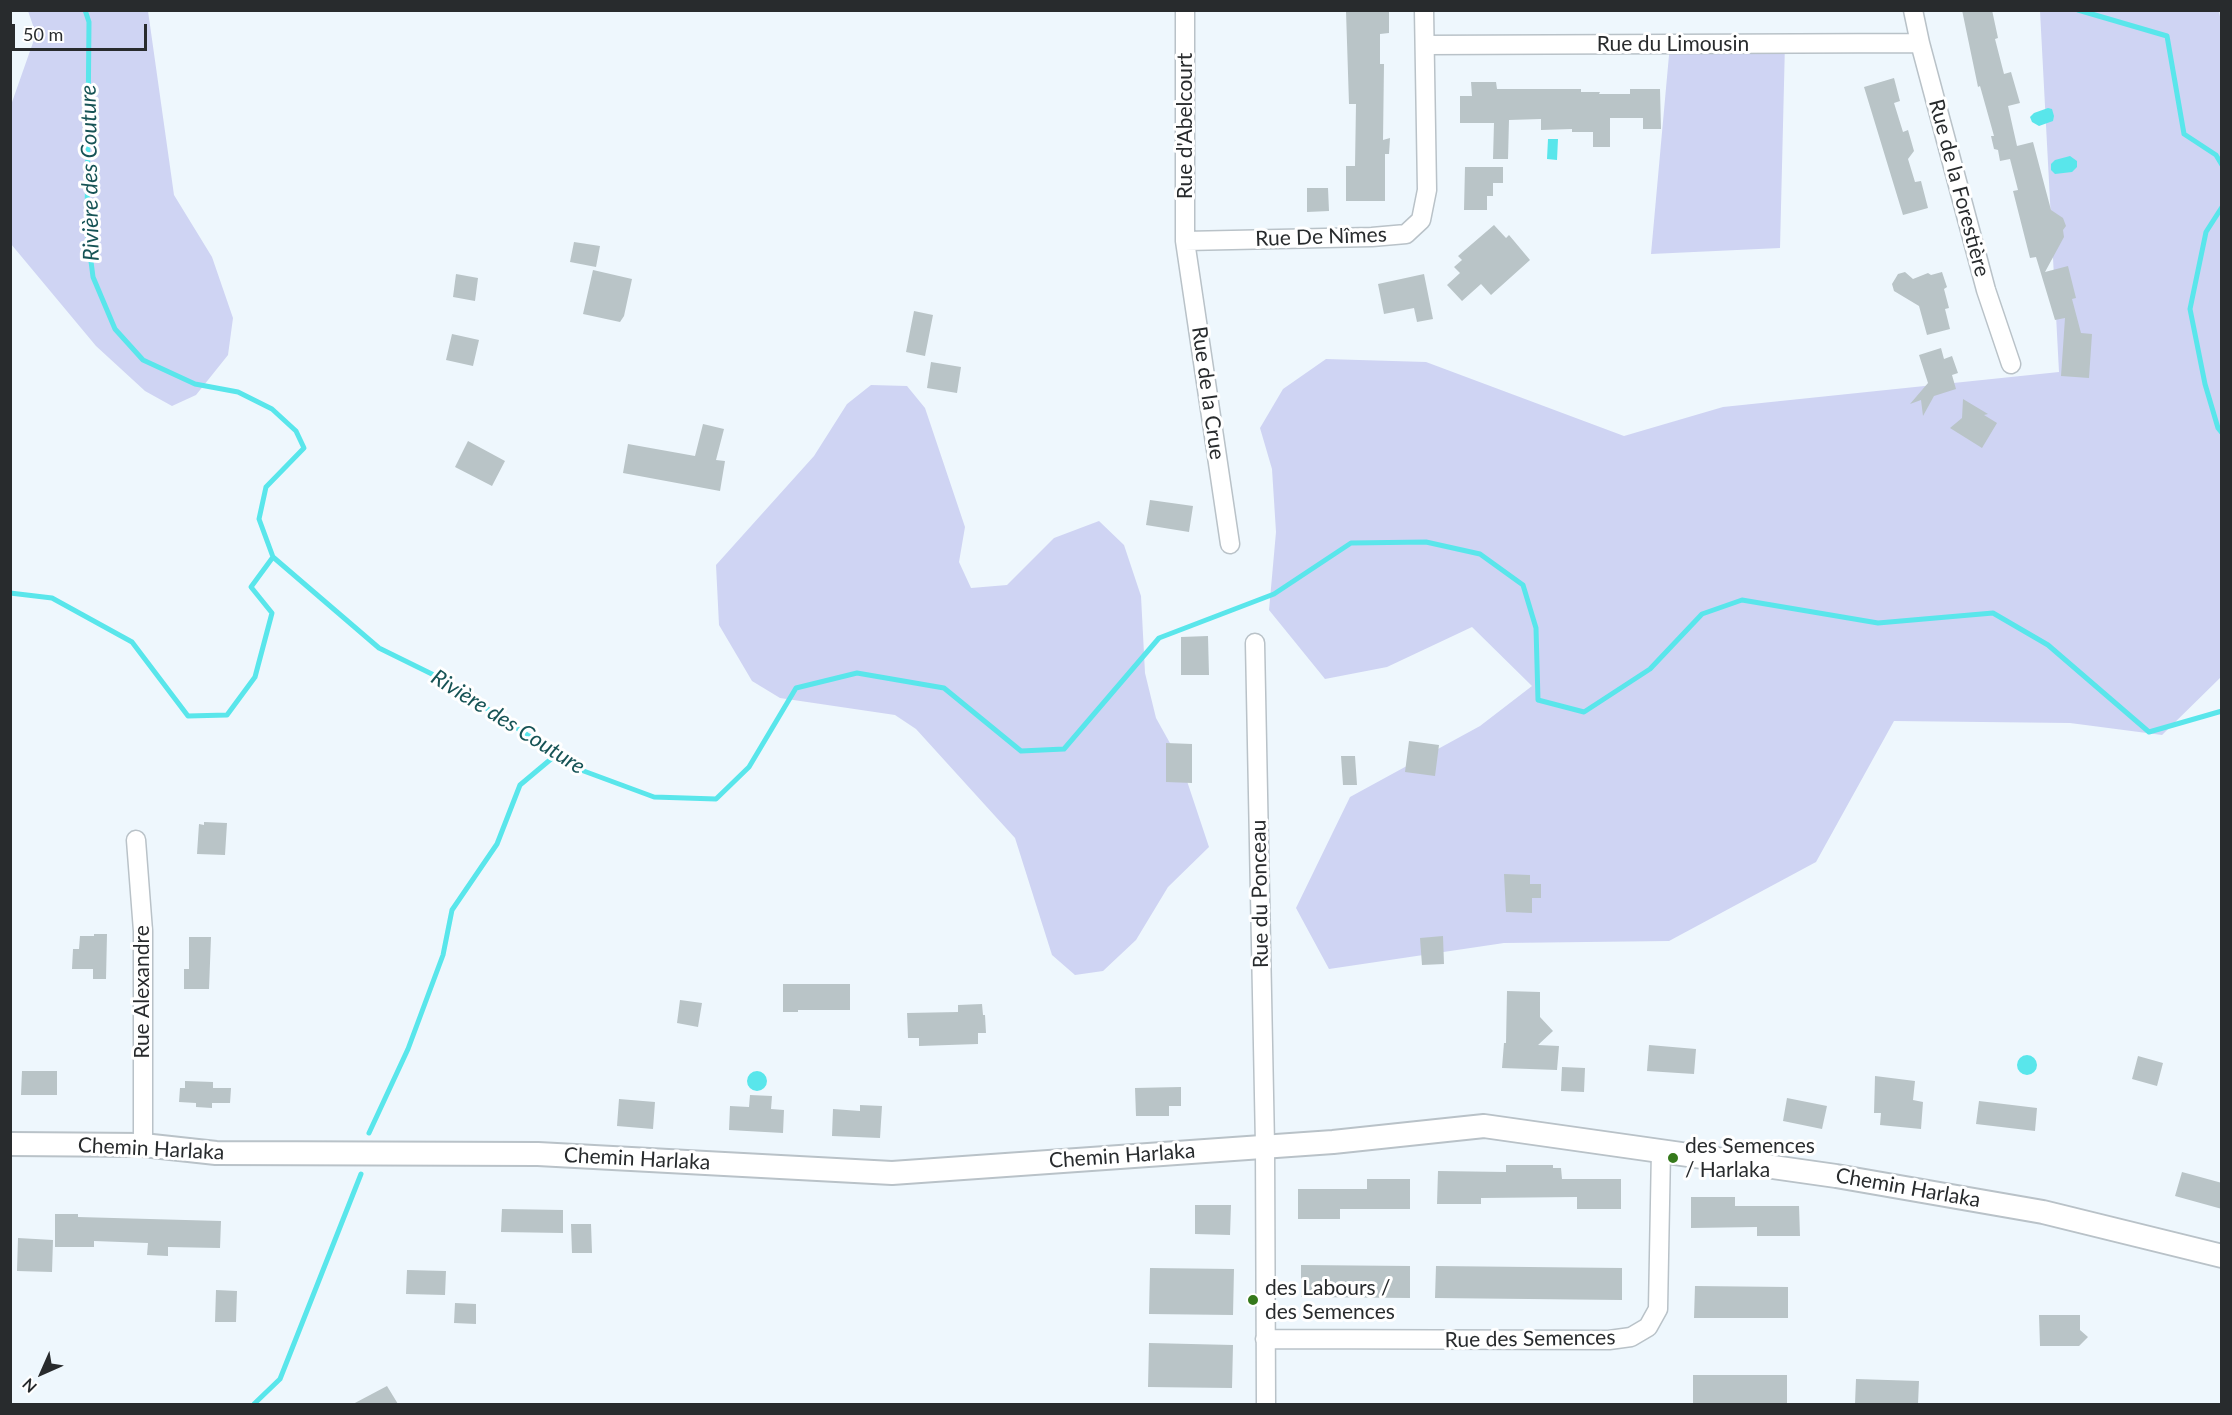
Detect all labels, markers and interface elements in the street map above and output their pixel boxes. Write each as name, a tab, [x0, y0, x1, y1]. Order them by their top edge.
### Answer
scale bar	[15, 12, 150, 50]
text: 50 m	[23, 23, 63, 45]
street label: Rue du Limousin	[1597, 31, 1749, 57]
street label: Rue d'Abelcourt	[1172, 53, 1198, 199]
water label: Rivière des Couture	[75, 85, 105, 261]
street label: Rue de la Forestière	[1923, 97, 1995, 279]
street label: Rue De Nîmes	[1255, 222, 1387, 252]
street label: Rue de la Crue	[1186, 325, 1230, 461]
water label: Rivière des Couture	[426, 664, 590, 780]
street label: Rue du Ponceau	[1246, 820, 1274, 968]
street label: Rue Alexandre	[129, 925, 155, 1059]
street label: Chemin Harlaka	[77, 1133, 225, 1165]
place label: des Semences / Harlaka	[1685, 1133, 1815, 1183]
street label: Chemin Harlaka	[1048, 1138, 1196, 1174]
street label: Chemin Harlaka	[563, 1143, 711, 1175]
marker: des Semences / Harlaka	[1666, 1151, 1680, 1165]
street label: Chemin Harlaka	[1834, 1163, 1982, 1213]
place label: des Labours / des Semences	[1265, 1275, 1395, 1325]
marker: des Labours / des Semences	[1246, 1293, 1260, 1307]
street label: Rue des Semences	[1444, 1325, 1616, 1353]
north arrow	[12, 1343, 72, 1403]
text: N	[18, 1375, 40, 1397]

